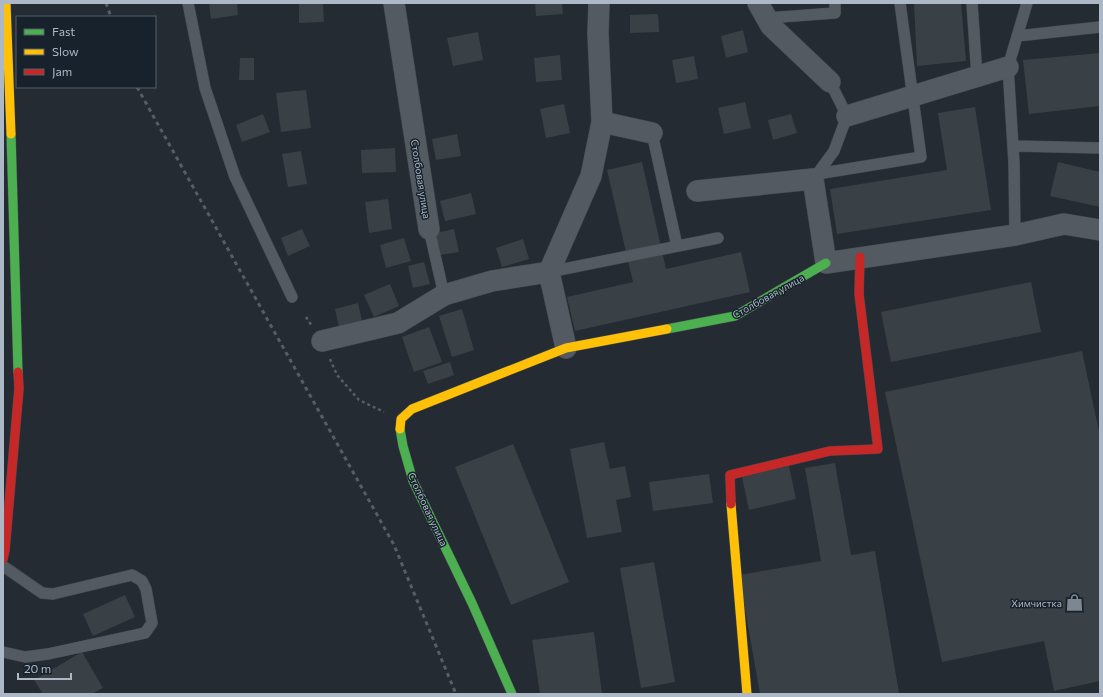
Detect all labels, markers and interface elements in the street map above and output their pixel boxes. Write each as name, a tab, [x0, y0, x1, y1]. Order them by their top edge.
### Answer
legend	[16, 16, 156, 88]
text: Fast	[52, 24, 75, 38]
text: Slow	[52, 44, 79, 58]
text: Jam	[52, 64, 72, 79]
street label: Столбовая улица	[409, 139, 433, 219]
street label: Столбовая улица	[730, 271, 806, 321]
street label: Столбовая улица	[406, 470, 450, 548]
shop icon: Химчистка	[1065, 593, 1085, 613]
place label: Химчистка	[1011, 597, 1062, 609]
scale bar	[18, 655, 71, 681]
text: 20 m	[24, 661, 51, 675]

